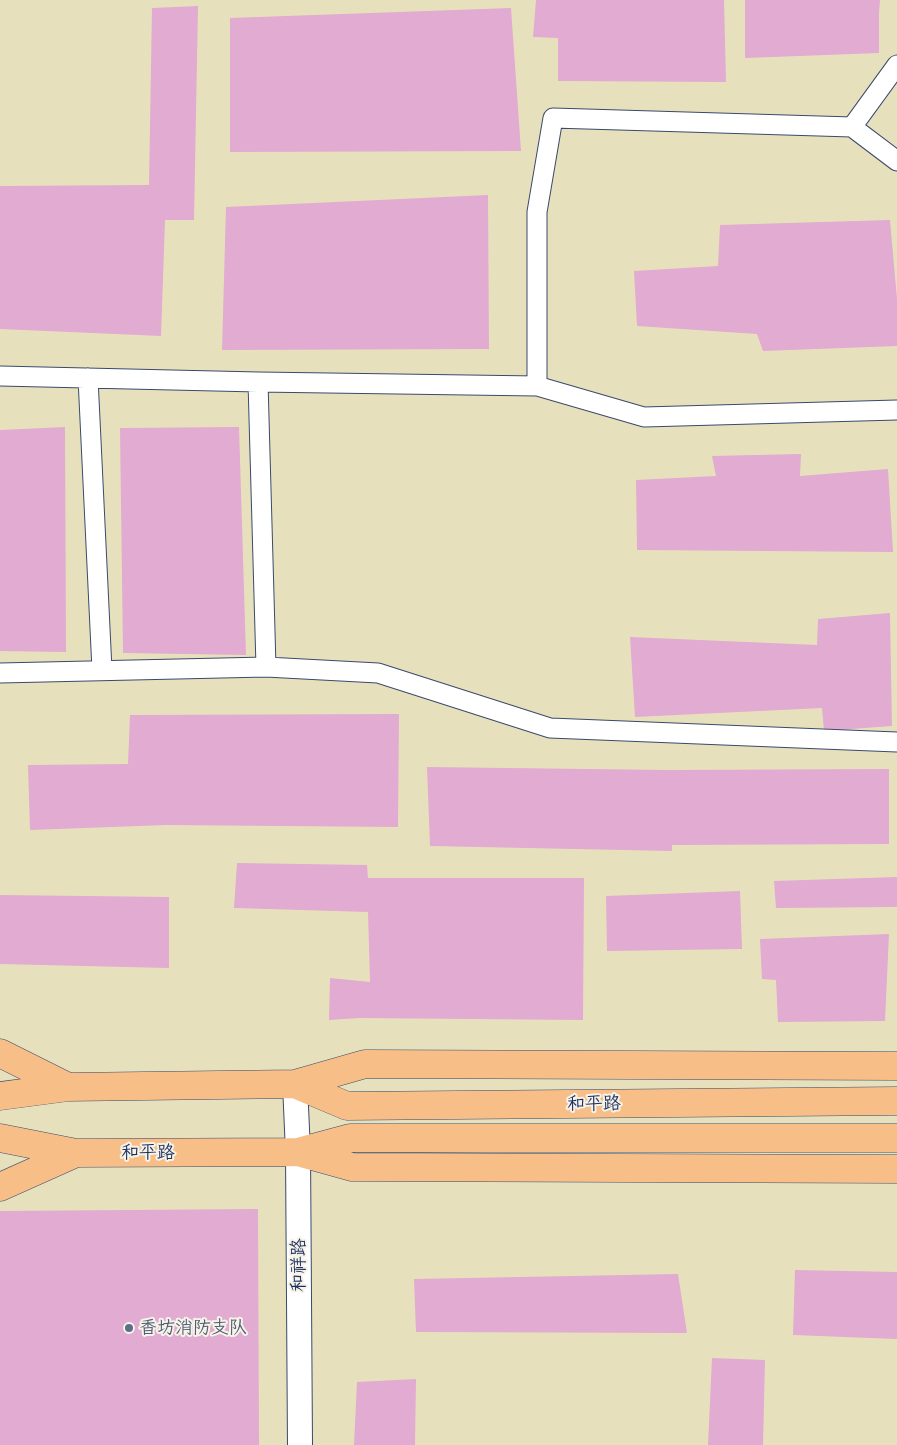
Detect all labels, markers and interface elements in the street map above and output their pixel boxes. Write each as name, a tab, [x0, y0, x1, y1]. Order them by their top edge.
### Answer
street label: 和平路	[567, 1093, 621, 1115]
street label: 和平路	[121, 1142, 175, 1164]
street label: 和祥路	[288, 1238, 310, 1292]
place label: 香坊消防支队	[139, 1317, 247, 1339]
marker: 香坊消防支队	[123, 1322, 135, 1334]

